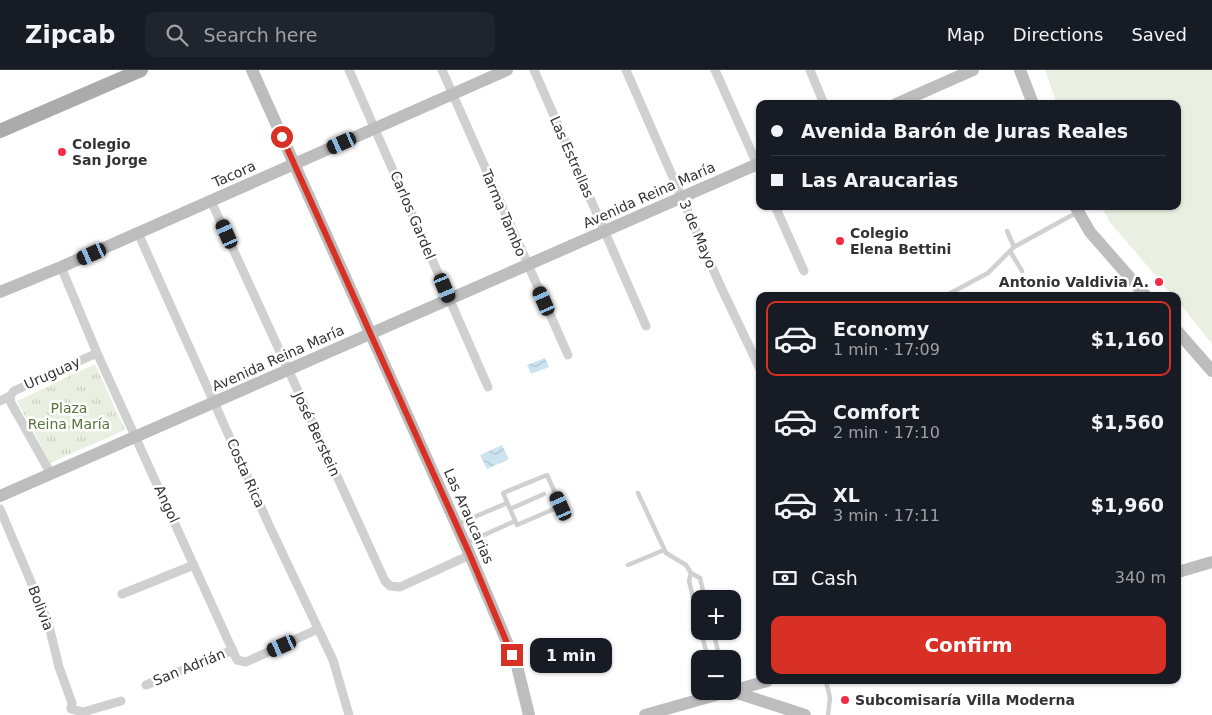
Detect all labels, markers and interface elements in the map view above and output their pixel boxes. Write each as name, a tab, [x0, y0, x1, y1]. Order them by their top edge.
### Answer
search box	[145, 12, 495, 57]
text: Zipcab	[25, 21, 115, 49]
icon: search	[163, 21, 191, 49]
text: Search here	[203, 24, 318, 46]
text: Map	[947, 24, 985, 45]
text: Directions	[1013, 24, 1103, 45]
text: Saved	[1131, 24, 1187, 45]
street label: Las Estrellas	[547, 114, 597, 200]
text: Avenida Barón de Juras Reales	[801, 120, 1128, 142]
route start	[271, 126, 293, 148]
car	[325, 130, 358, 156]
place label: Colegio San Jorge	[72, 136, 148, 168]
marker: Colegio San Jorge	[56, 146, 68, 158]
street label: Tacora	[209, 157, 258, 191]
street label: Avenida Reina María	[581, 159, 717, 231]
street label: Tarma Tambo	[478, 166, 530, 259]
street label: Carlos Gardel	[387, 168, 439, 262]
text: Las Araucarias	[801, 169, 958, 191]
street label: 3 de Mayo	[676, 197, 720, 271]
car	[214, 217, 239, 251]
place label: Colegio Elena Bettini	[850, 225, 951, 257]
marker: Colegio Elena Bettini	[834, 235, 846, 247]
car	[75, 241, 108, 267]
car	[432, 271, 457, 305]
place label: Antonio Valdivia A.	[999, 274, 1149, 290]
marker: Antonio Valdivia A.	[1153, 276, 1165, 288]
car	[531, 284, 556, 318]
icon: car	[773, 316, 818, 361]
text: Economy	[833, 318, 929, 340]
street label: Avenida Reina María	[210, 322, 346, 394]
text: $1,160	[1091, 328, 1164, 350]
text: 1 min · 17:09	[833, 340, 940, 359]
street label: Uruguay	[22, 354, 82, 392]
street label: José Berstein	[290, 388, 344, 479]
icon: car	[773, 399, 818, 444]
park label: Plaza Reina María	[28, 400, 110, 432]
text: Comfort	[833, 401, 920, 423]
text: $1,560	[1091, 411, 1164, 433]
text: 2 min · 17:10	[833, 423, 940, 442]
street label: Costa Rica	[224, 436, 268, 510]
street label: Las Araucarias	[441, 466, 497, 566]
icon: car	[773, 482, 818, 527]
street label: Angol	[151, 483, 183, 525]
text: XL	[833, 484, 860, 506]
car	[548, 489, 573, 523]
text: $1,960	[1091, 494, 1164, 516]
text: 3 min · 17:11	[833, 506, 940, 525]
icon: cash	[771, 564, 799, 592]
text: Cash	[811, 567, 858, 589]
text: 340 m	[1115, 568, 1166, 587]
street label: Bolivia	[25, 583, 57, 633]
map controls	[691, 590, 741, 700]
button: +	[691, 590, 741, 640]
button: Confirm	[771, 616, 1166, 674]
car	[265, 633, 298, 659]
callout: 1 min	[530, 638, 612, 672]
route end	[501, 644, 523, 666]
street label: San Adrián	[151, 645, 227, 689]
text: 1 min	[546, 646, 596, 665]
button: −	[691, 650, 741, 700]
place label: Subcomisaría Villa Moderna	[855, 692, 1075, 708]
marker: Subcomisaría Villa Moderna	[839, 694, 851, 706]

